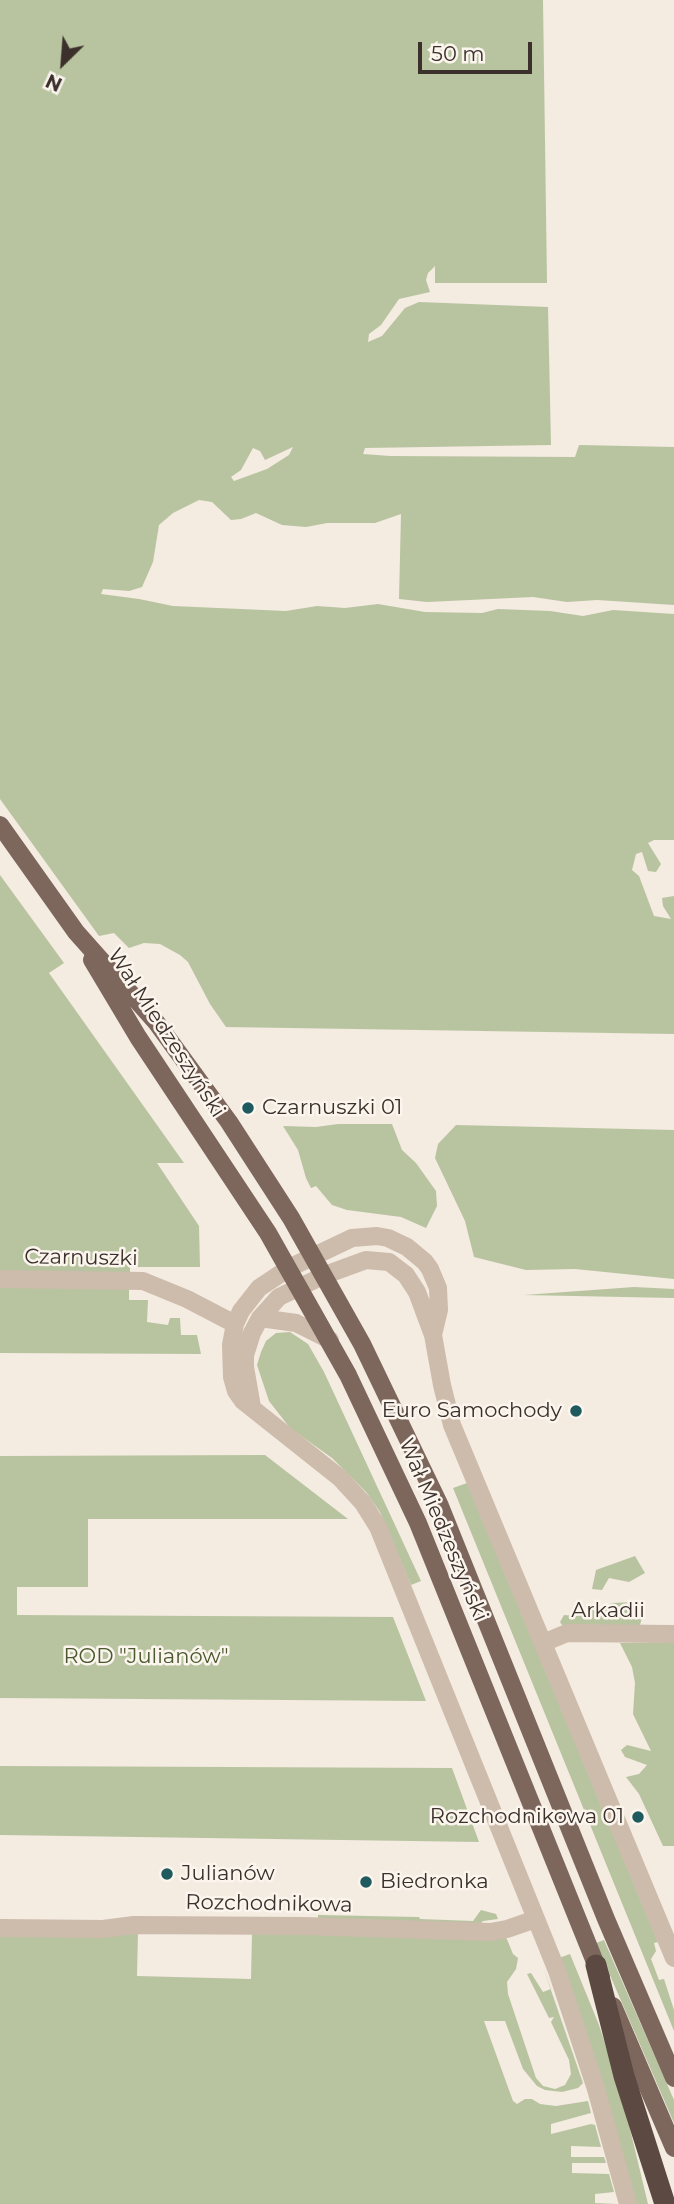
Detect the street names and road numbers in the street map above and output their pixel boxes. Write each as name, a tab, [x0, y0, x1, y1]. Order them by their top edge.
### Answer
street label: Wał Miedzeszyński	[102, 944, 230, 1122]
street label: Czarnuszki	[24, 1244, 138, 1272]
street label: Wał Miedzeszyński	[393, 1435, 493, 1625]
street label: Arkadii	[571, 1598, 645, 1624]
street label: Rozchodnikowa	[185, 1890, 353, 1918]

